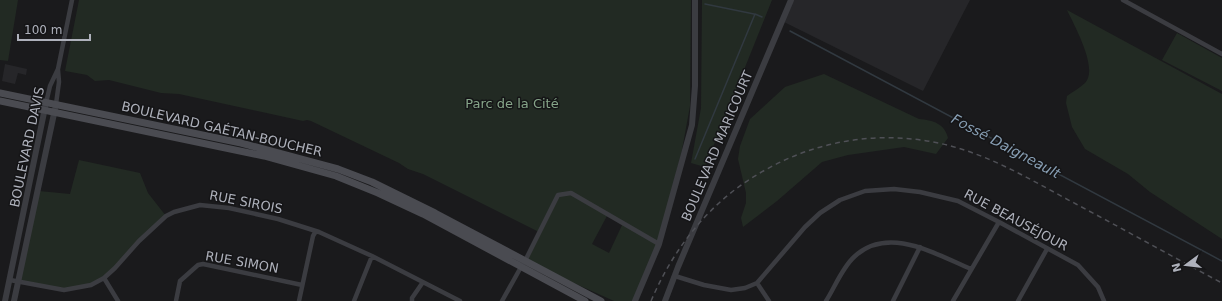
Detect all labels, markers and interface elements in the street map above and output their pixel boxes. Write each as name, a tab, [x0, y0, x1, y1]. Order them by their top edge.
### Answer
scale bar	[18, 16, 90, 42]
text: 100 m	[24, 23, 62, 37]
street label: BOULEVARD MARICOURT	[678, 69, 756, 223]
street label: BOULEVARD DAVIS	[7, 85, 47, 209]
park label: Parc de la Cité	[465, 96, 559, 111]
street label: BOULEVARD GAÉTAN-BOUCHER	[120, 99, 324, 159]
water label: Fossé Daigneault	[949, 111, 1063, 182]
street label: RUE BEAUSÉJOUR	[961, 186, 1071, 254]
street label: RUE SIROIS	[208, 188, 284, 216]
north arrow	[1166, 245, 1206, 285]
street label: RUE SIMON	[204, 248, 280, 276]
text: N	[1169, 261, 1184, 274]

